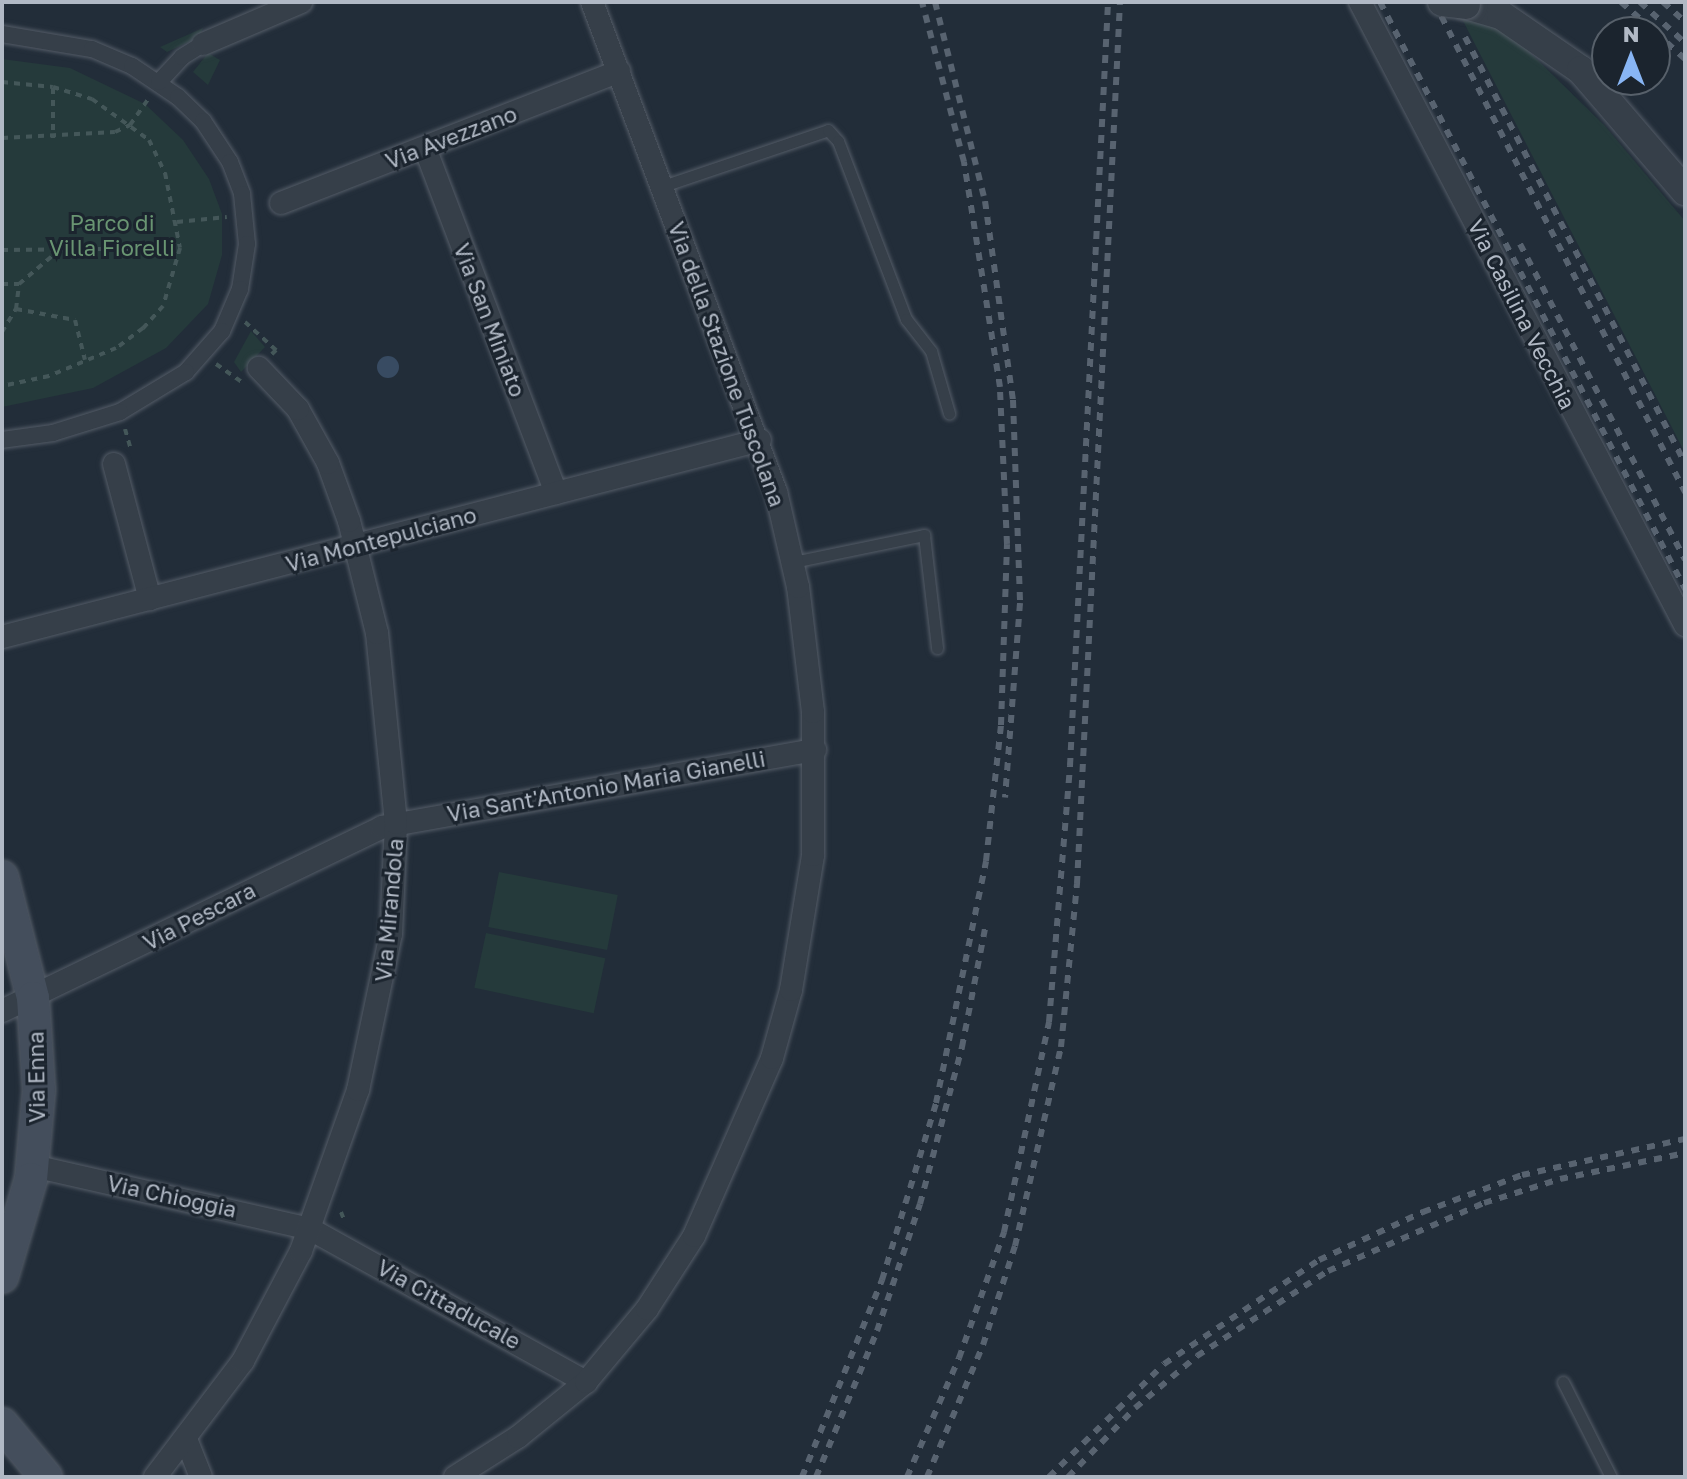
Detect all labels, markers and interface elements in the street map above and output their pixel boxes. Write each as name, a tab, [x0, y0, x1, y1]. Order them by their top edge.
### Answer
north arrow	[1591, 16, 1671, 96]
text: N	[1623, 20, 1639, 47]
street label: Via Avezzano	[382, 100, 520, 174]
park label: Parco di Villa Fiorelli	[49, 209, 175, 260]
street label: Via Casilina Vecchia	[1463, 214, 1581, 414]
street label: Via della Stazione Tuscolana	[663, 218, 791, 510]
street label: Via San Miniato	[449, 239, 531, 401]
street label: Via Montepulciano	[283, 501, 479, 577]
street label: Via Sant'Antonio Maria Gianelli	[445, 745, 767, 827]
street label: Via Mirandola	[370, 837, 408, 983]
street label: Via Pescara	[138, 876, 260, 956]
street label: Via Enna	[22, 1031, 50, 1123]
street label: Via Chioggia	[105, 1169, 239, 1223]
street label: Via Cittaducale	[373, 1254, 525, 1354]

